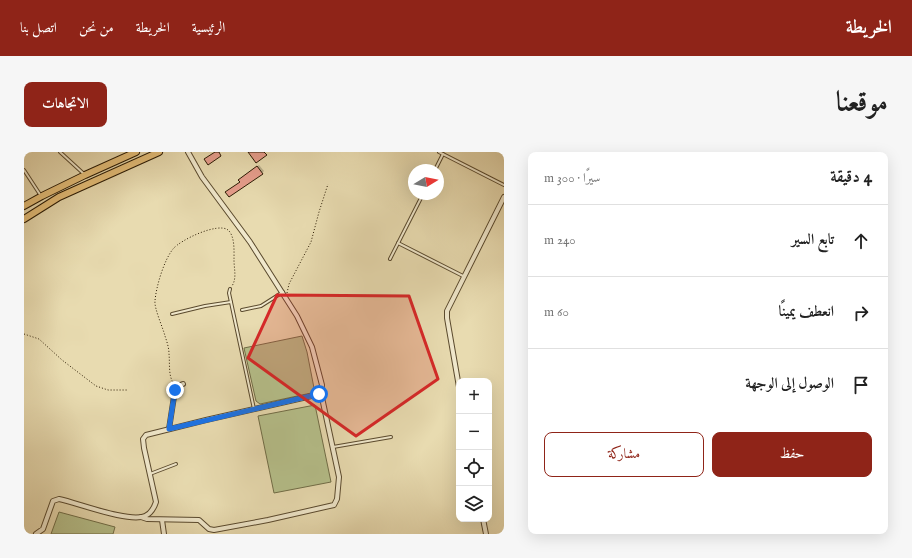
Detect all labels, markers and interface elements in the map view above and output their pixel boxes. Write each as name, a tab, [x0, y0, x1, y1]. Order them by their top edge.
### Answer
text: الخريطة	[846, 16, 892, 40]
text: اتصل بنا	[20, 19, 57, 37]
text: من نحن	[79, 19, 114, 37]
text: الخريطة	[136, 19, 170, 37]
text: الرئيسية	[192, 19, 225, 37]
button: الاتجاهات	[24, 82, 107, 127]
text: موقعنا	[836, 86, 888, 121]
north arrow	[408, 164, 444, 200]
text: 4 دقيقة	[830, 167, 872, 188]
text: سيرًا · 300 m	[544, 170, 600, 187]
text: تابع السير	[792, 230, 834, 249]
icon: ahead	[850, 230, 872, 252]
text: 240 m	[544, 232, 576, 249]
text: انعطف يمينًا	[778, 302, 834, 321]
icon: right	[850, 302, 872, 324]
text: 60 m	[544, 304, 569, 321]
text: الوصول إلى الوجهة	[745, 374, 834, 393]
icon: arrive	[850, 374, 872, 396]
map controls	[456, 378, 492, 522]
button: +	[456, 378, 492, 414]
route end	[166, 381, 184, 399]
route start	[310, 385, 328, 403]
button: −	[456, 414, 492, 450]
button: مشاركة	[544, 432, 704, 477]
button: حفظ	[712, 432, 872, 477]
button: locate	[456, 450, 492, 486]
button: layers	[456, 486, 492, 522]

